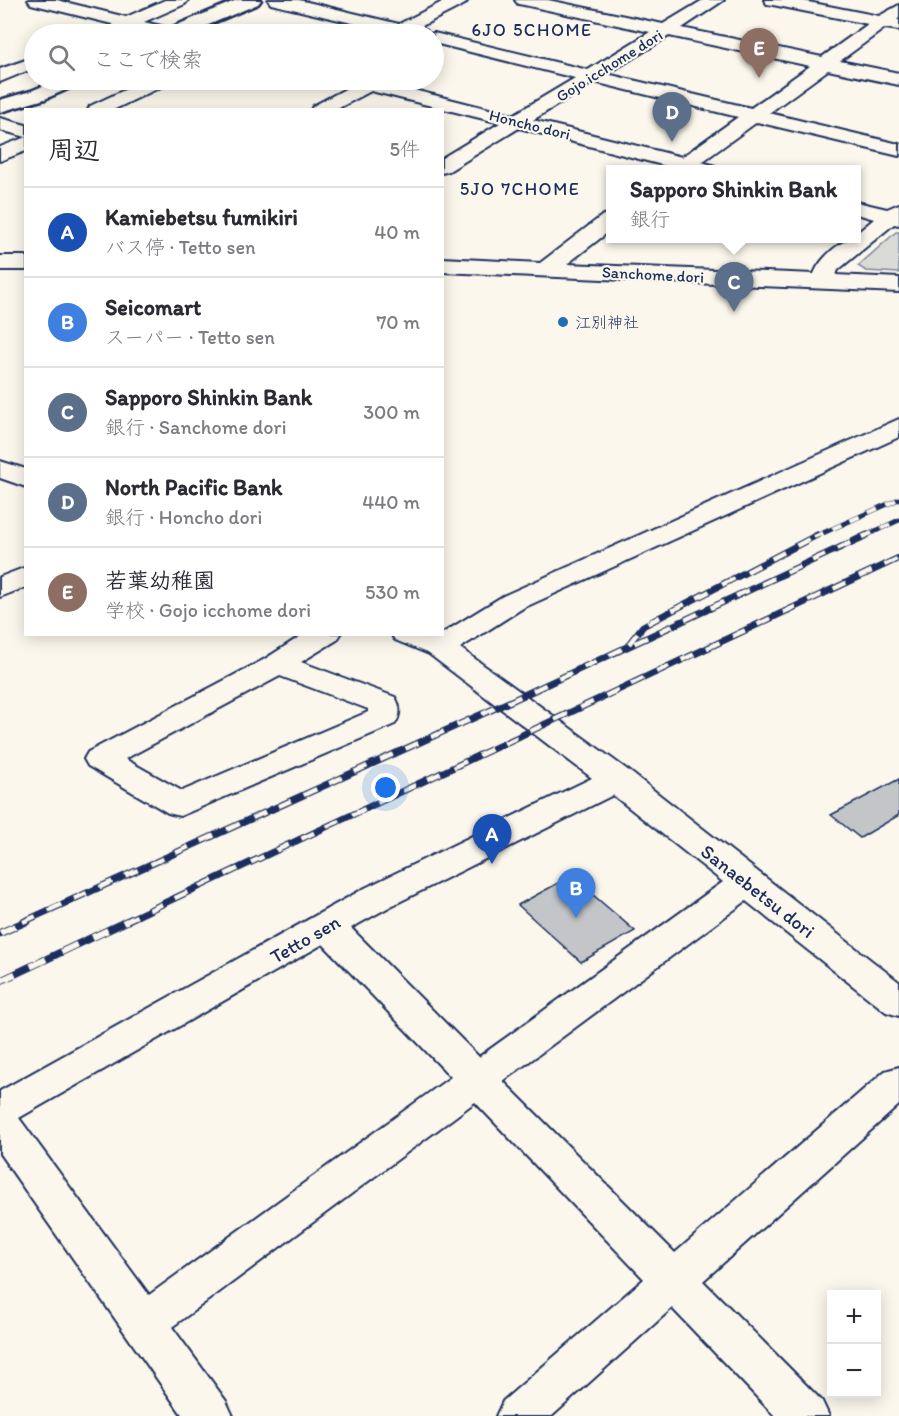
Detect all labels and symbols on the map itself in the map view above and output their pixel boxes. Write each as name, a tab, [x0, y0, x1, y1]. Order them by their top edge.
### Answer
district label: 6JO 5CHOME	[471, 19, 593, 41]
street label: Gojo icchome dori	[553, 25, 666, 106]
pin: E	[740, 28, 778, 78]
pin: D	[652, 92, 692, 142]
street label: Honcho dori	[487, 105, 572, 144]
district label: 5JO 7CHOME	[460, 178, 580, 200]
street label: Sanchome dori	[601, 262, 705, 287]
pin: C	[714, 262, 754, 312]
place label: 江別神社	[575, 313, 639, 332]
marker: 江別神社	[556, 315, 570, 329]
your location	[371, 773, 400, 802]
pin: A	[472, 814, 512, 864]
street label: Sanaebetsu dori	[696, 839, 820, 943]
pin: B	[556, 868, 596, 918]
street label: Tetto sen	[266, 909, 345, 969]

